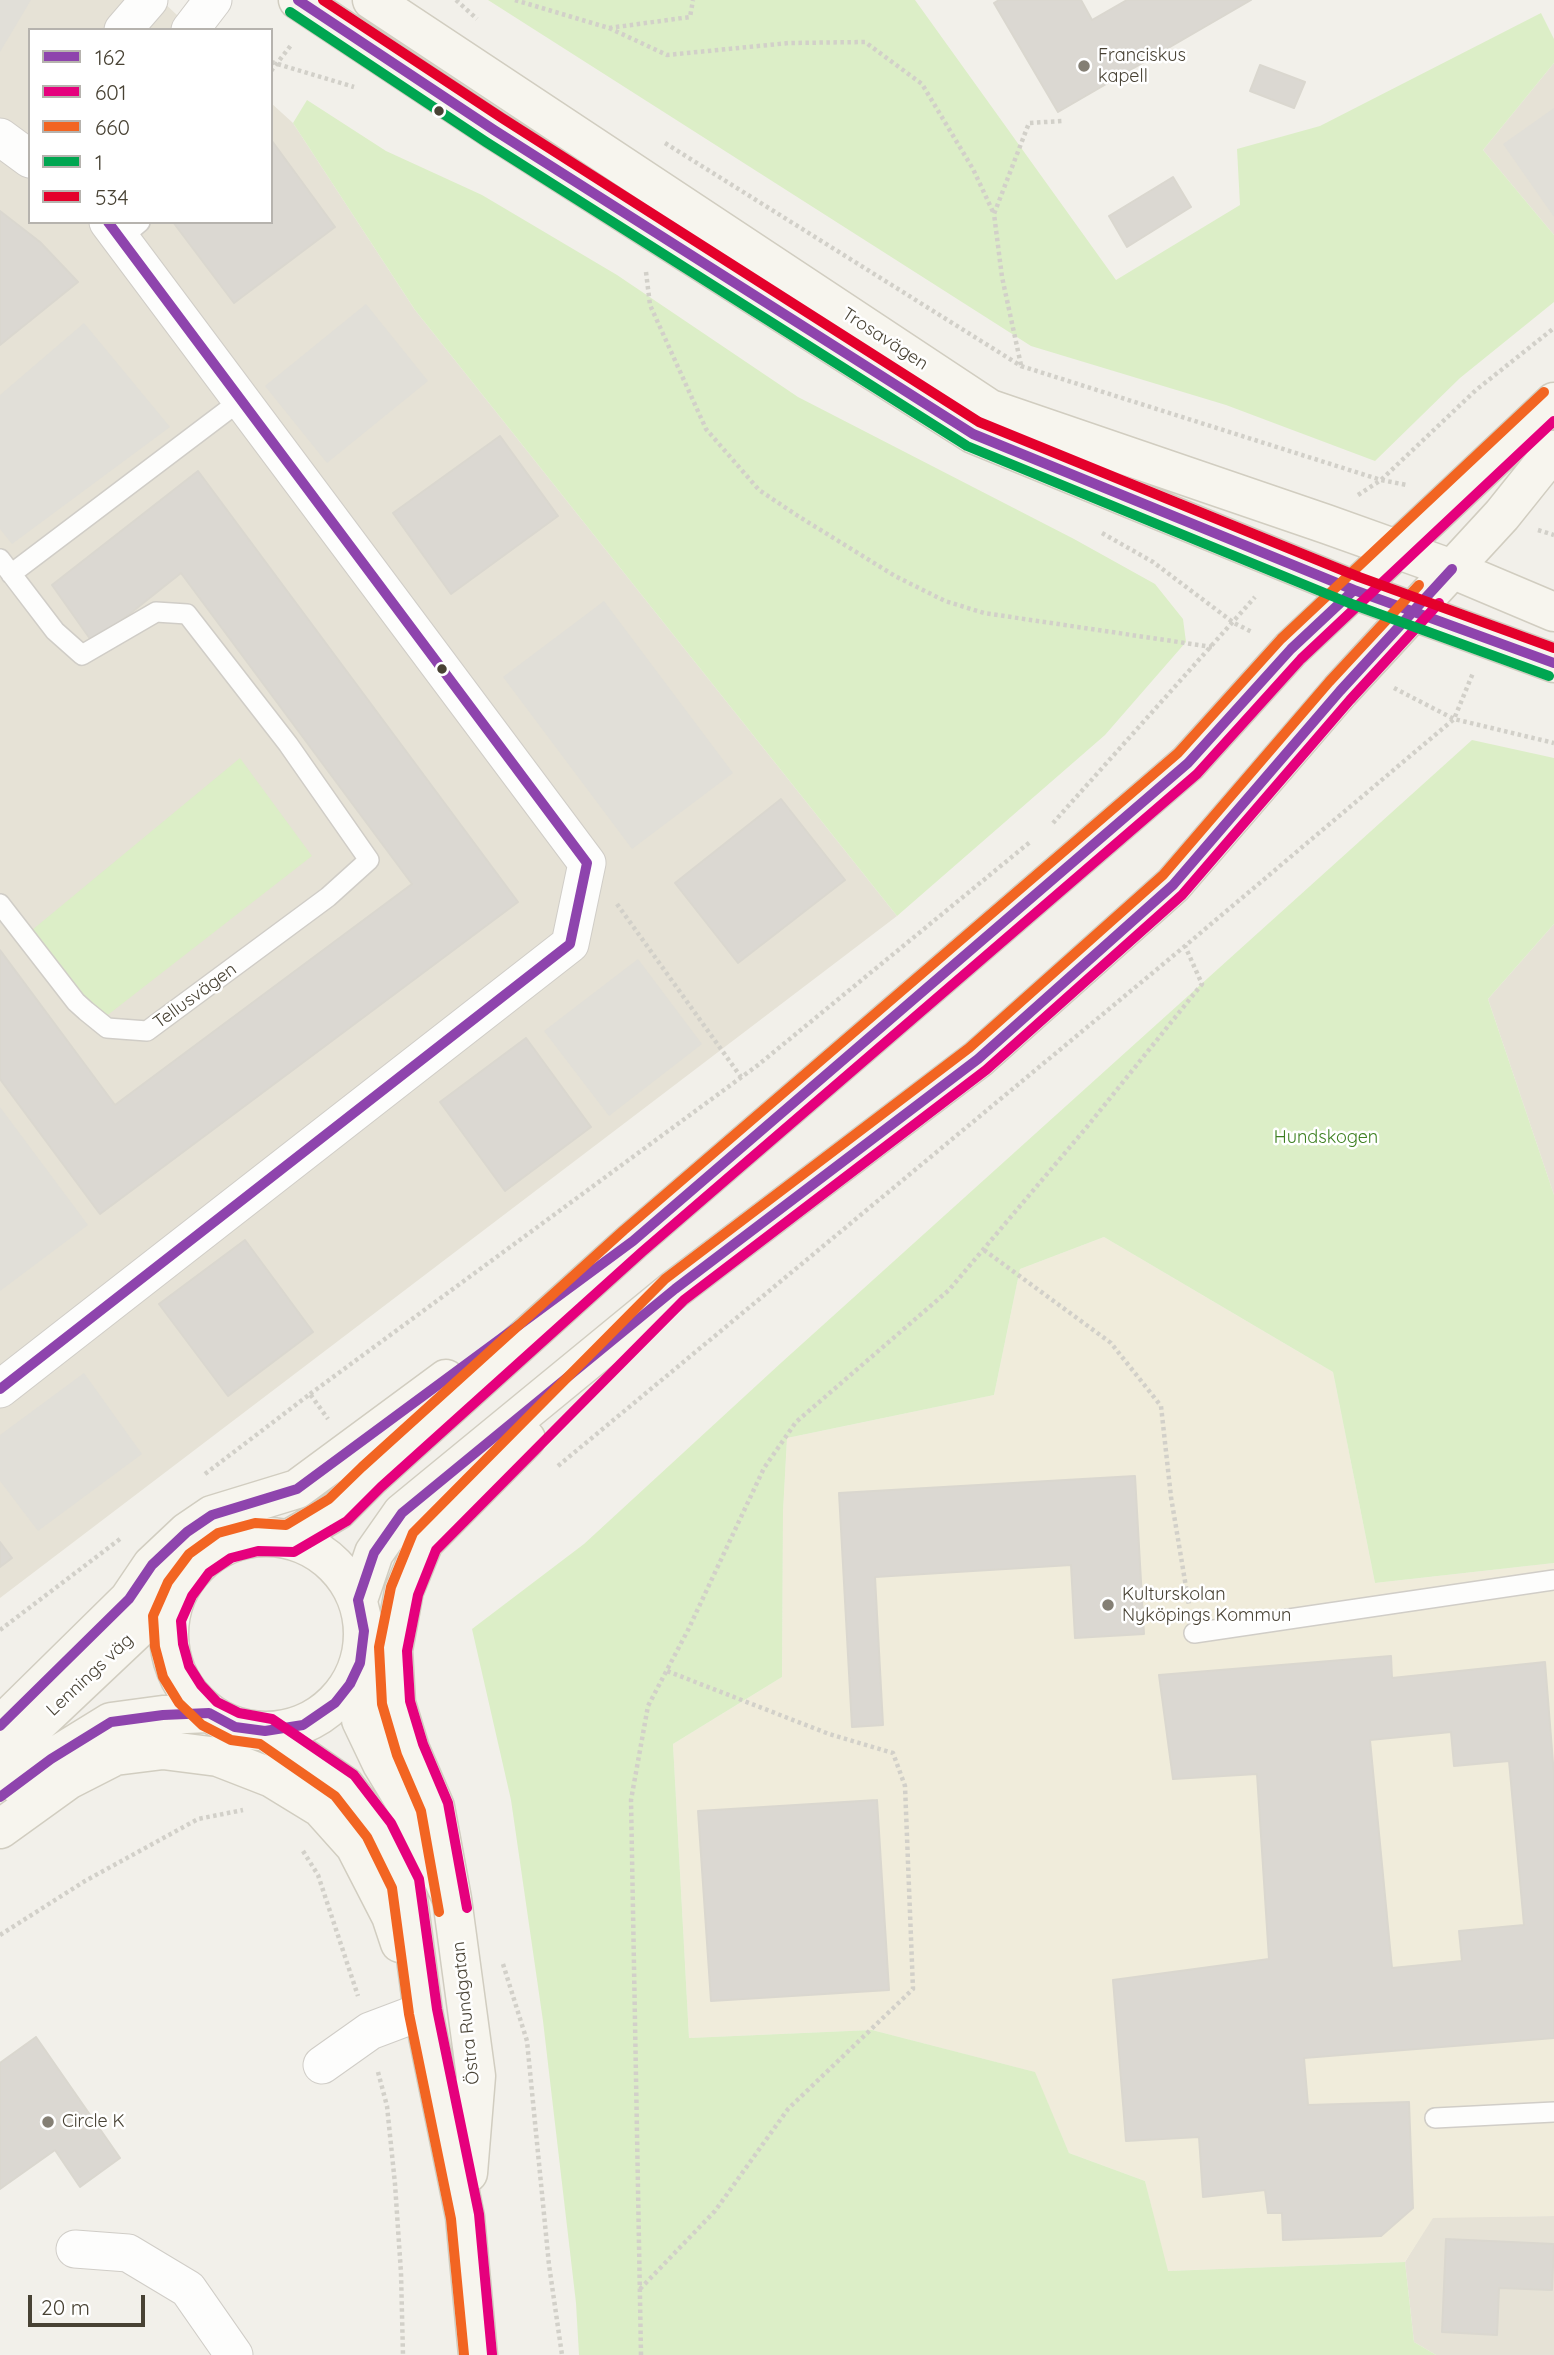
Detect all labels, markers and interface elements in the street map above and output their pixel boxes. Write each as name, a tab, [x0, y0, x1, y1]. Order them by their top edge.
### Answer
legend	[28, 28, 273, 224]
text: 162	[95, 44, 126, 70]
place label: Franciskus kapell	[1098, 45, 1186, 88]
marker: Franciskus kapell	[1076, 58, 1092, 74]
text: 601	[95, 79, 127, 105]
unlabelled marker	[432, 104, 446, 118]
text: 660	[95, 114, 130, 140]
text: 1	[95, 149, 103, 175]
text: 534	[95, 184, 129, 210]
street label: Trosavägen	[838, 303, 932, 375]
unlabelled marker	[435, 662, 449, 676]
street label: Tellusvägen	[149, 959, 241, 1033]
park label: Hundskogen	[1274, 1127, 1378, 1149]
place label: Kulturskolan Nyköpings Kommun	[1122, 1584, 1292, 1626]
marker: Kulturskolan Nyköpings Kommun	[1100, 1597, 1116, 1613]
street label: Lennings väg	[42, 1629, 138, 1721]
street label: Östra Rundgatan	[448, 1940, 484, 2086]
place label: Circle K	[62, 2111, 125, 2133]
marker: Circle K	[40, 2114, 56, 2130]
scale bar	[32, 2282, 149, 2326]
text: 20 m	[41, 2294, 90, 2320]

